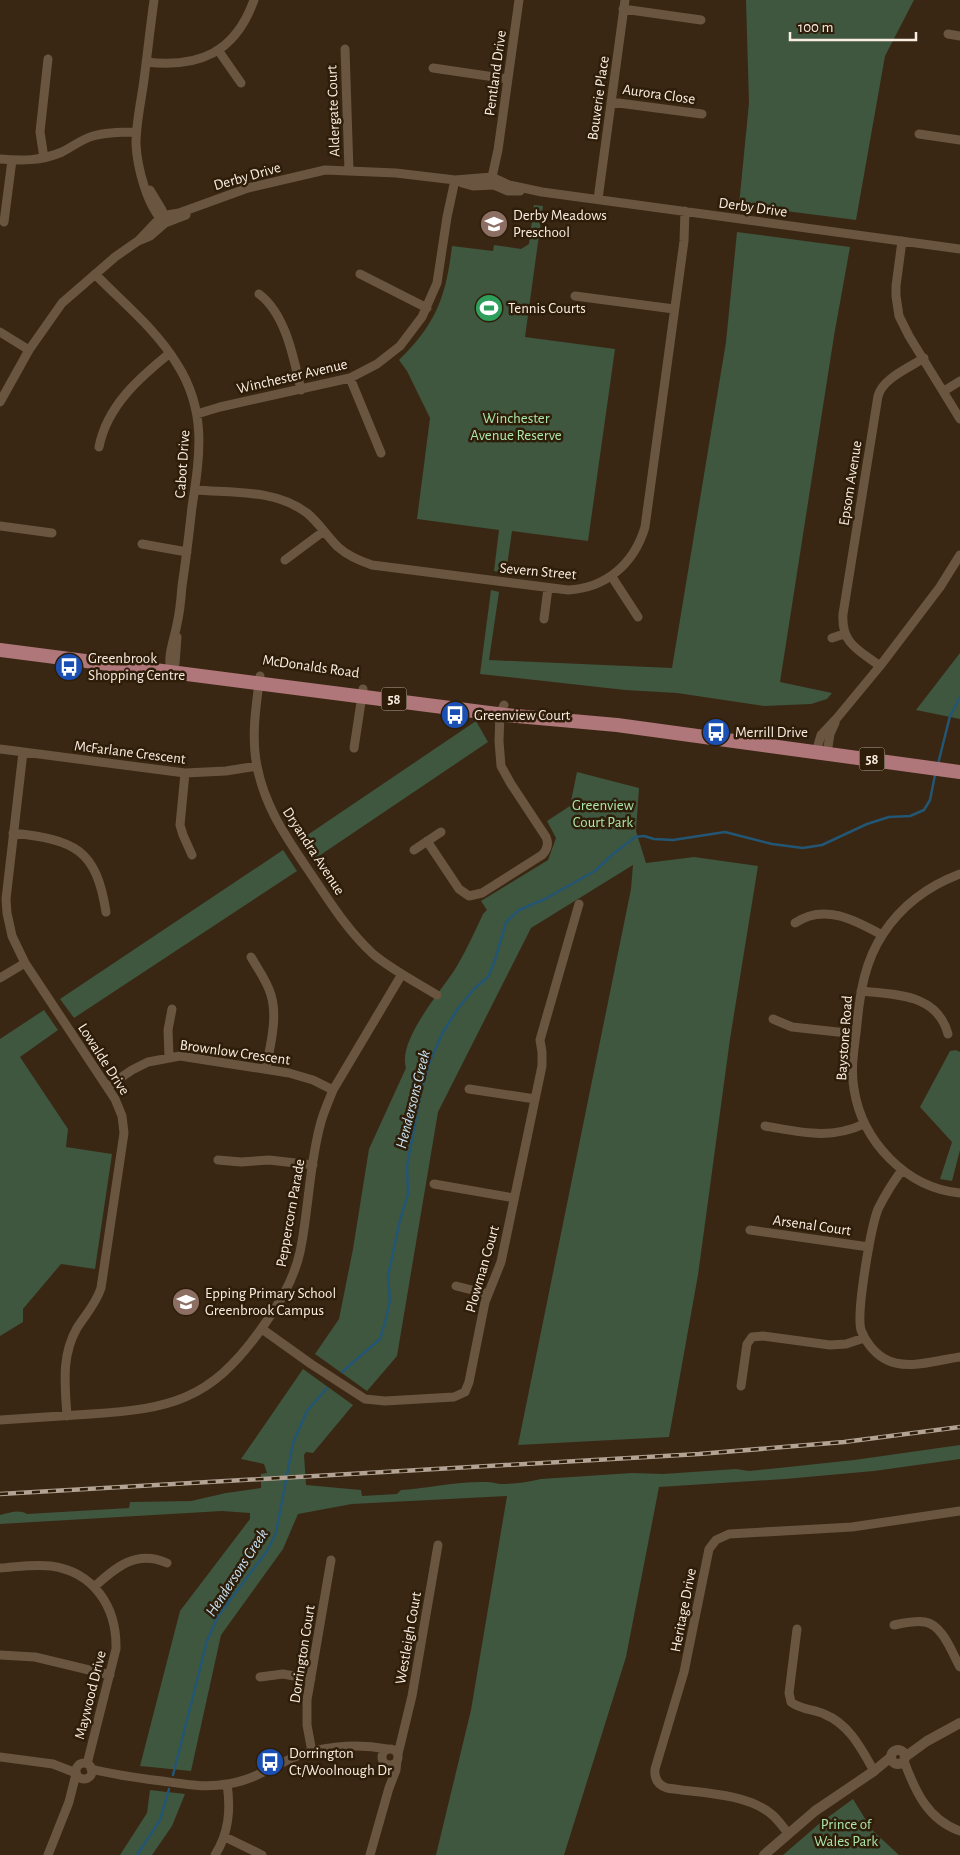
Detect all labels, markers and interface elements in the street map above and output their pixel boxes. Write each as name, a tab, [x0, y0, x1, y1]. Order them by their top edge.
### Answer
scale bar	[790, 10, 916, 42]
text: 100 m	[798, 20, 833, 35]
street label: Pentland Drive	[482, 29, 509, 117]
street label: Bouverie Place	[585, 55, 612, 141]
street label: Aldergate Court	[324, 65, 343, 157]
street label: Aurora Close	[622, 82, 696, 107]
street label: Derby Drive	[212, 160, 282, 193]
street label: Derby Drive	[718, 195, 788, 220]
place label: Derby Meadows Preschool	[513, 208, 607, 240]
school or university icon: Derby Meadows Preschool	[479, 209, 509, 239]
sports icon: Tennis Courts	[474, 293, 504, 323]
place label: Tennis Courts	[508, 301, 586, 316]
street label: Winchester Avenue	[235, 356, 349, 397]
park label: Winchester Avenue Reserve	[470, 411, 562, 443]
street label: Cabot Drive	[173, 429, 192, 499]
street label: Epsom Avenue	[836, 439, 865, 527]
street label: Severn Street	[499, 561, 577, 582]
place label: Greenbrook Shopping Centre	[88, 651, 185, 683]
bus stop icon: Greenbrook Shopping Centre	[54, 652, 84, 682]
street label: McDonalds Road	[261, 652, 361, 681]
road number: 58	[382, 688, 406, 711]
bus stop icon: Greenview Court	[440, 700, 470, 730]
place label: Greenview Court	[474, 708, 571, 723]
bus stop icon: Merrill Drive	[701, 717, 731, 747]
place label: Merrill Drive	[735, 725, 808, 740]
street label: McFarlane Crescent	[73, 738, 187, 767]
road number: 58	[860, 748, 884, 771]
park label: Greenview Court Park	[572, 798, 634, 830]
street label: Dryandra Avenue	[280, 805, 347, 898]
street label: Baystone Road	[834, 995, 855, 1081]
street label: Lowalde Drive	[75, 1021, 132, 1098]
street label: Brownlow Crescent	[179, 1037, 291, 1068]
water label: Hendersons Creek	[393, 1048, 433, 1150]
street label: Peppercorn Parade	[274, 1158, 307, 1268]
street label: Arsenal Court	[772, 1213, 852, 1238]
street label: Plowman Court	[463, 1224, 502, 1314]
place label: Epping Primary School Greenbrook Campus	[205, 1286, 336, 1318]
school or university icon: Epping Primary School Greenbrook Campus	[171, 1287, 201, 1317]
water label: Hendersons Creek	[203, 1526, 271, 1619]
street label: Heritage Drive	[668, 1567, 699, 1653]
street label: Westleigh Court	[393, 1590, 424, 1686]
street label: Dorrington Court	[287, 1604, 318, 1704]
street label: Maywood Drive	[72, 1649, 109, 1741]
place label: Dorrington Ct/Woolnough Dr	[289, 1746, 392, 1778]
bus stop icon: Dorrington Ct/Woolnough Dr	[255, 1747, 285, 1777]
park label: Prince of Wales Park	[814, 1817, 878, 1849]

